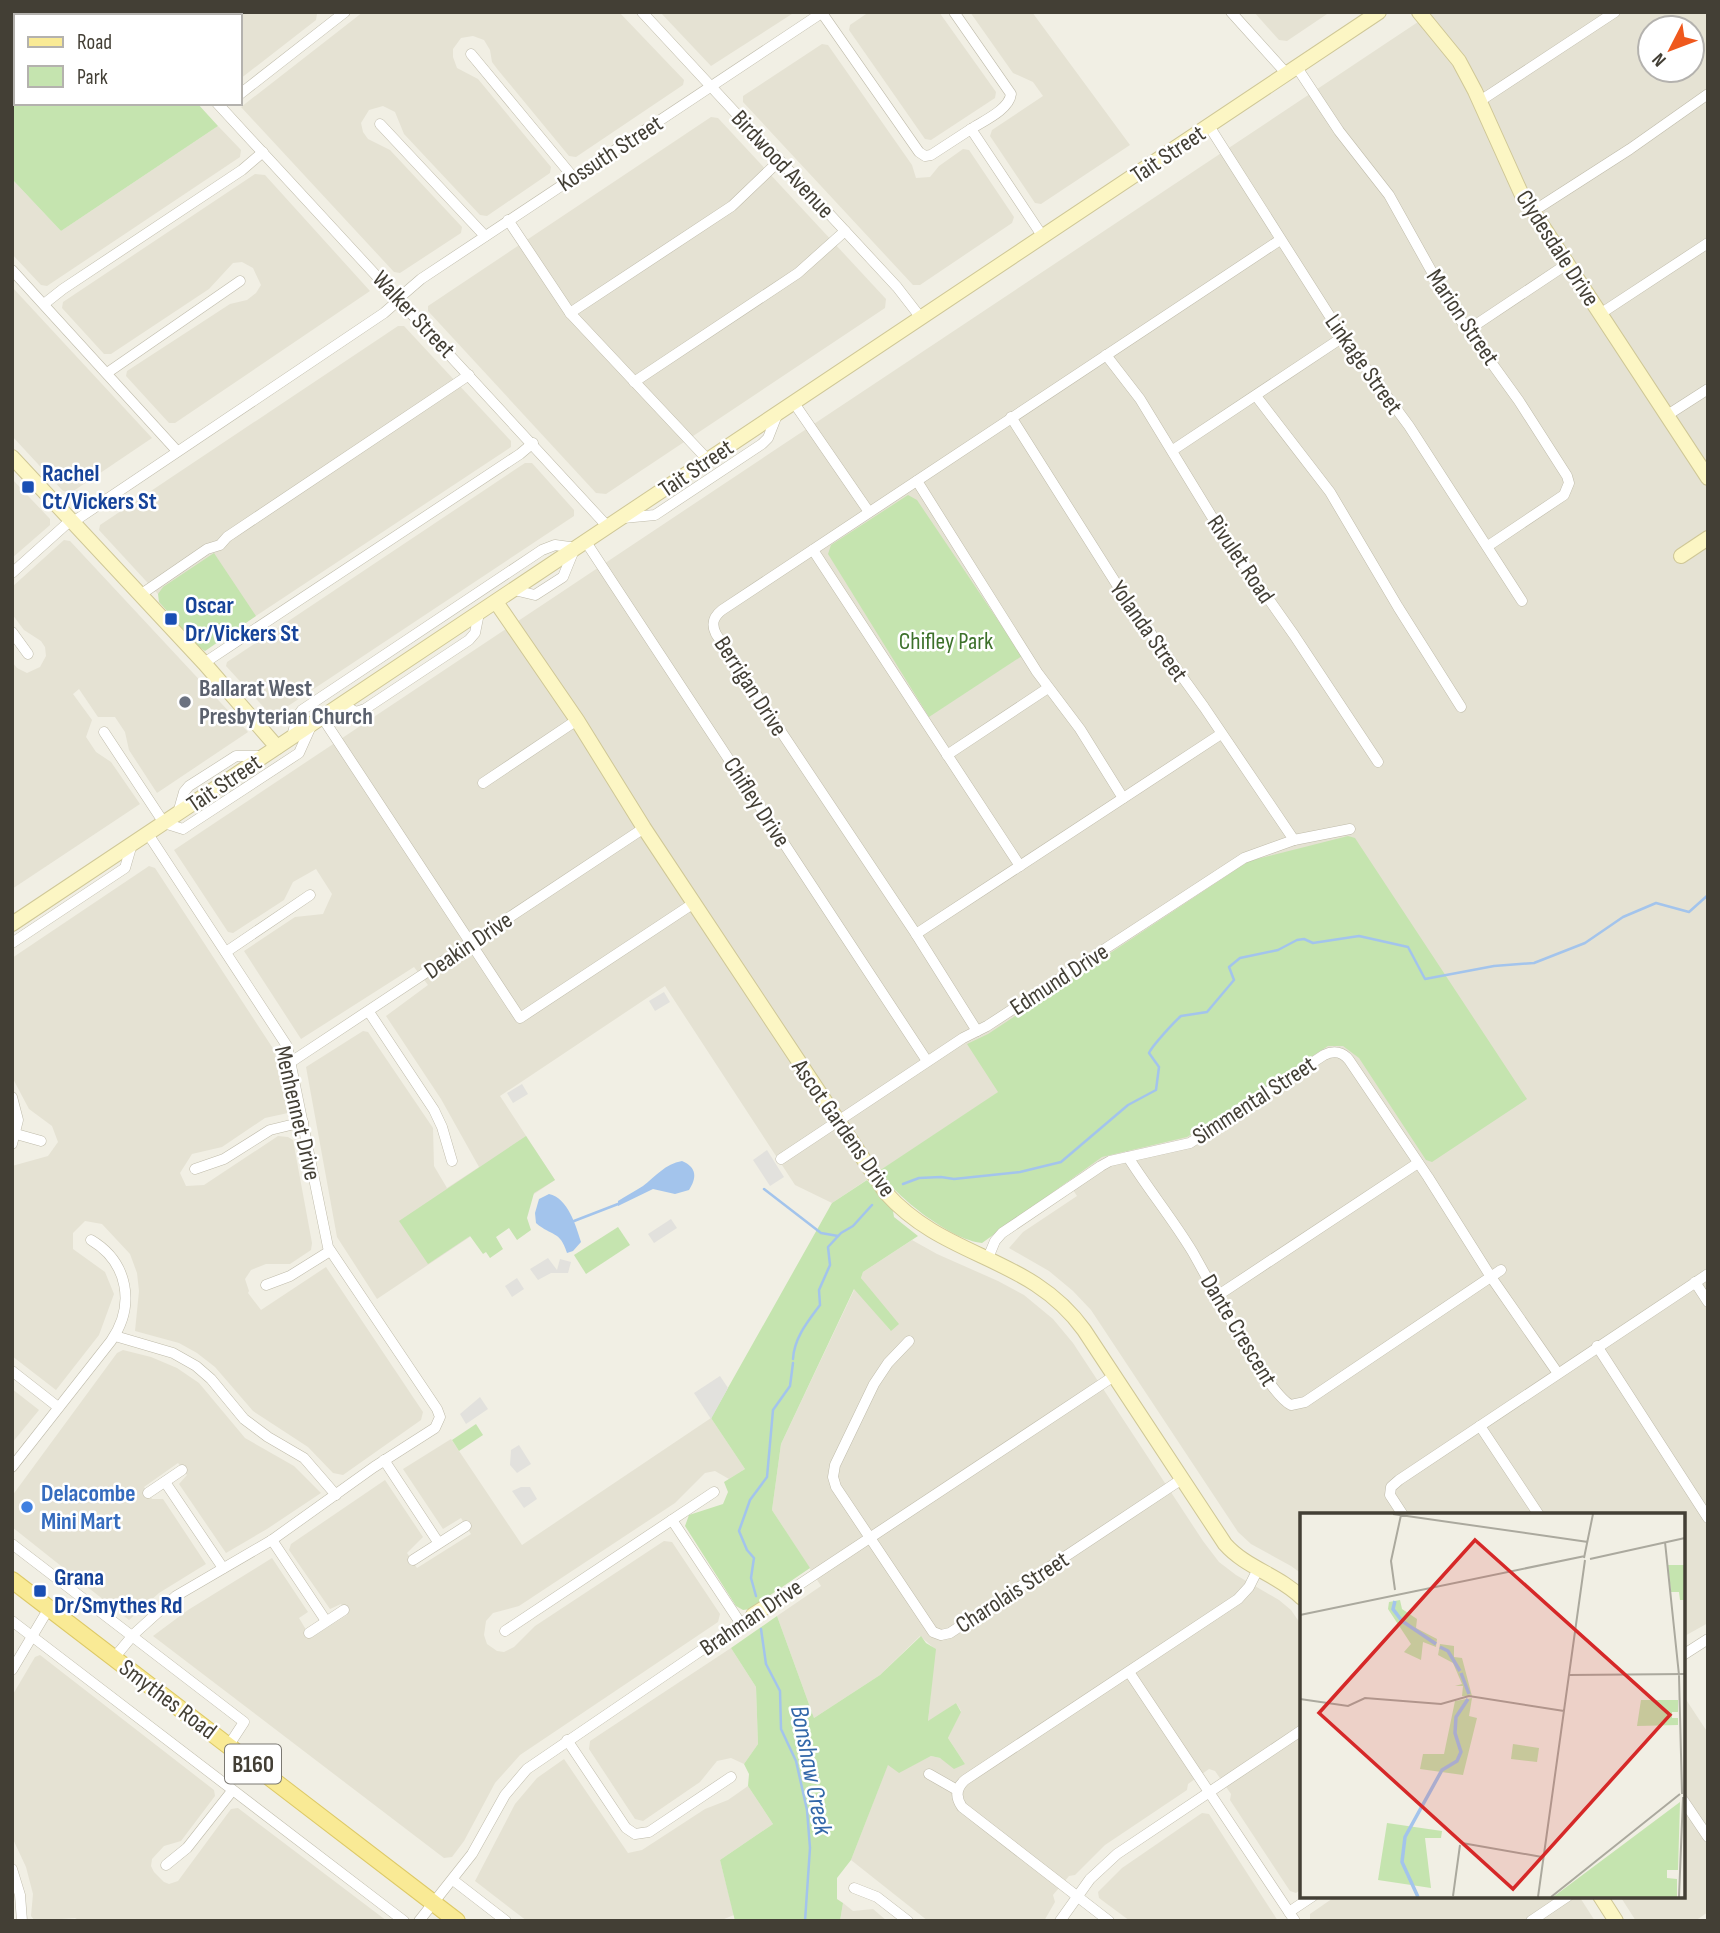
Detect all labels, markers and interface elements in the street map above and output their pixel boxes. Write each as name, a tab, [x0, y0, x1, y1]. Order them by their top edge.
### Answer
legend	[14, 14, 242, 105]
north arrow	[1636, 14, 1706, 84]
text: Road	[77, 30, 112, 55]
text: N	[1648, 48, 1671, 71]
text: Park	[77, 65, 108, 90]
street label: Birdwood Avenue	[725, 104, 840, 224]
street label: Kossuth Street	[552, 109, 668, 198]
street label: Tait Street	[1126, 119, 1211, 190]
street label: Clydesdale Drive	[1509, 185, 1606, 312]
street label: Marion Street	[1420, 264, 1505, 371]
street label: Walker Street	[366, 265, 461, 364]
street label: Linkage Street	[1319, 309, 1409, 420]
street label: Tait Street	[654, 433, 739, 504]
place label: Rachel Ct/Vickers St	[42, 459, 157, 516]
marker: Rachel Ct/Vickers St	[20, 479, 36, 495]
street label: Rivulet Road	[1201, 510, 1281, 609]
street label: Yolanda Street	[1103, 575, 1194, 687]
place label: Oscar Dr/Vickers St	[185, 591, 299, 648]
marker: Oscar Dr/Vickers St	[163, 611, 179, 627]
park label: Chifley Park	[899, 627, 993, 656]
street label: Berrigan Drive	[708, 631, 794, 742]
place label: Ballarat West Presbyterian Church	[199, 674, 373, 731]
marker: Ballarat West Presbyterian Church	[177, 694, 193, 710]
street label: Tait Street	[182, 748, 267, 819]
street label: Chifley Drive	[717, 752, 796, 853]
street label: Deakin Drive	[419, 905, 518, 985]
street label: Edmund Drive	[1005, 937, 1114, 1022]
street label: Menhennet Drive	[268, 1043, 327, 1183]
street label: Simmental Street	[1187, 1050, 1321, 1151]
street label: Ascot Gardens Drive	[785, 1053, 902, 1203]
street label: Dante Crescent	[1194, 1269, 1283, 1391]
place label: Delacombe Mini Mart	[41, 1479, 135, 1536]
marker: Delacombe Mini Mart	[19, 1499, 35, 1515]
inset map	[1300, 1513, 1685, 1898]
street label: Charolais Street	[950, 1545, 1074, 1640]
place label: Grana Dr/Smythes Rd	[54, 1563, 183, 1620]
street label: Brahman Drive	[695, 1573, 808, 1662]
marker: Grana Dr/Smythes Rd	[32, 1583, 48, 1599]
street label: Smythes Road	[113, 1653, 222, 1746]
water label: Bonshaw Creek	[783, 1703, 838, 1839]
road number: B160	[225, 1744, 281, 1784]

